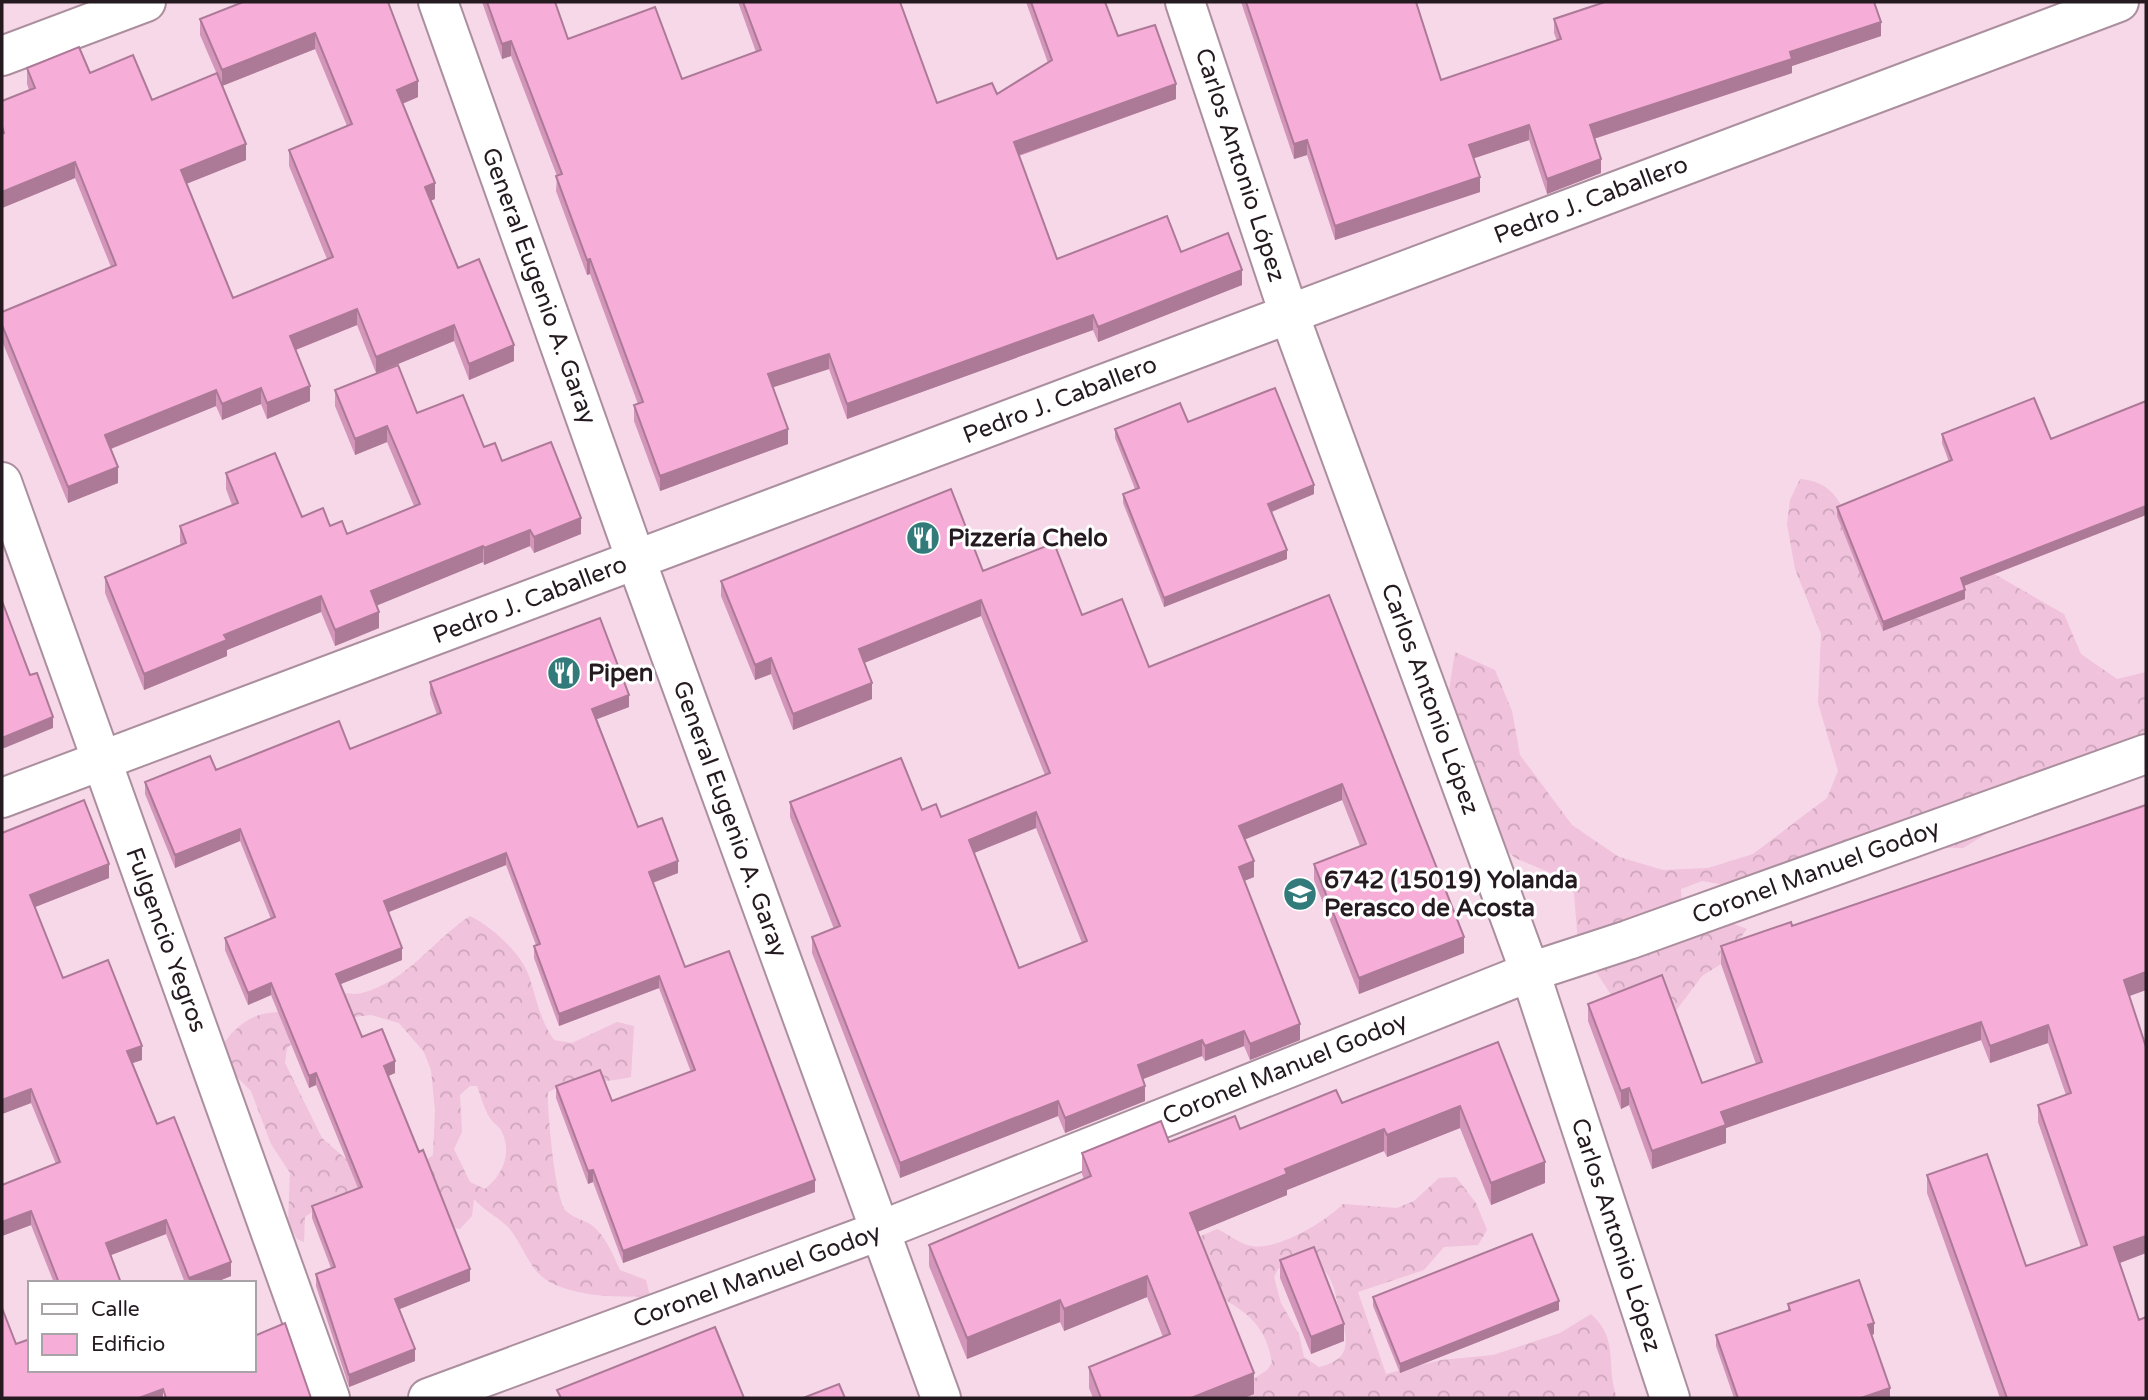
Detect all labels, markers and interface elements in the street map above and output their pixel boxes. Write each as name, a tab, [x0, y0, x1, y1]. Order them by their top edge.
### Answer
street label: Carlos Antonio López	[1189, 45, 1291, 285]
street label: General Eugenio A. Garay	[475, 144, 603, 428]
street label: Pedro J. Caballero	[1490, 150, 1692, 250]
street label: Pedro J. Caballero	[959, 350, 1161, 450]
restaurant icon: Pizzería Chelo	[904, 519, 942, 557]
place label: Pizzería Chelo	[948, 524, 1108, 553]
street label: Pedro J. Caballero	[429, 550, 631, 650]
street label: Carlos Antonio López	[1375, 579, 1485, 819]
restaurant icon: Pipen	[545, 654, 583, 692]
place label: Pipen	[588, 659, 653, 688]
street label: General Eugenio A. Garay	[666, 677, 794, 961]
street label: Coronel Manuel Godoy	[1688, 814, 1944, 930]
street label: Fulgencio Yegros	[119, 844, 213, 1036]
place label: 6742 (15019) Yolanda Perasco de Acosta	[1324, 866, 1578, 923]
school or university icon: 6742 (15019) Yolanda Perasco de Acosta	[1281, 875, 1319, 913]
street label: Coronel Manuel Godoy	[1158, 1007, 1412, 1131]
street label: Carlos Antonio López	[1565, 1115, 1667, 1355]
street label: Coronel Manuel Godoy	[629, 1218, 885, 1334]
legend	[28, 1281, 256, 1372]
text: Calle	[91, 1297, 140, 1322]
text: Edificio	[91, 1332, 165, 1357]

